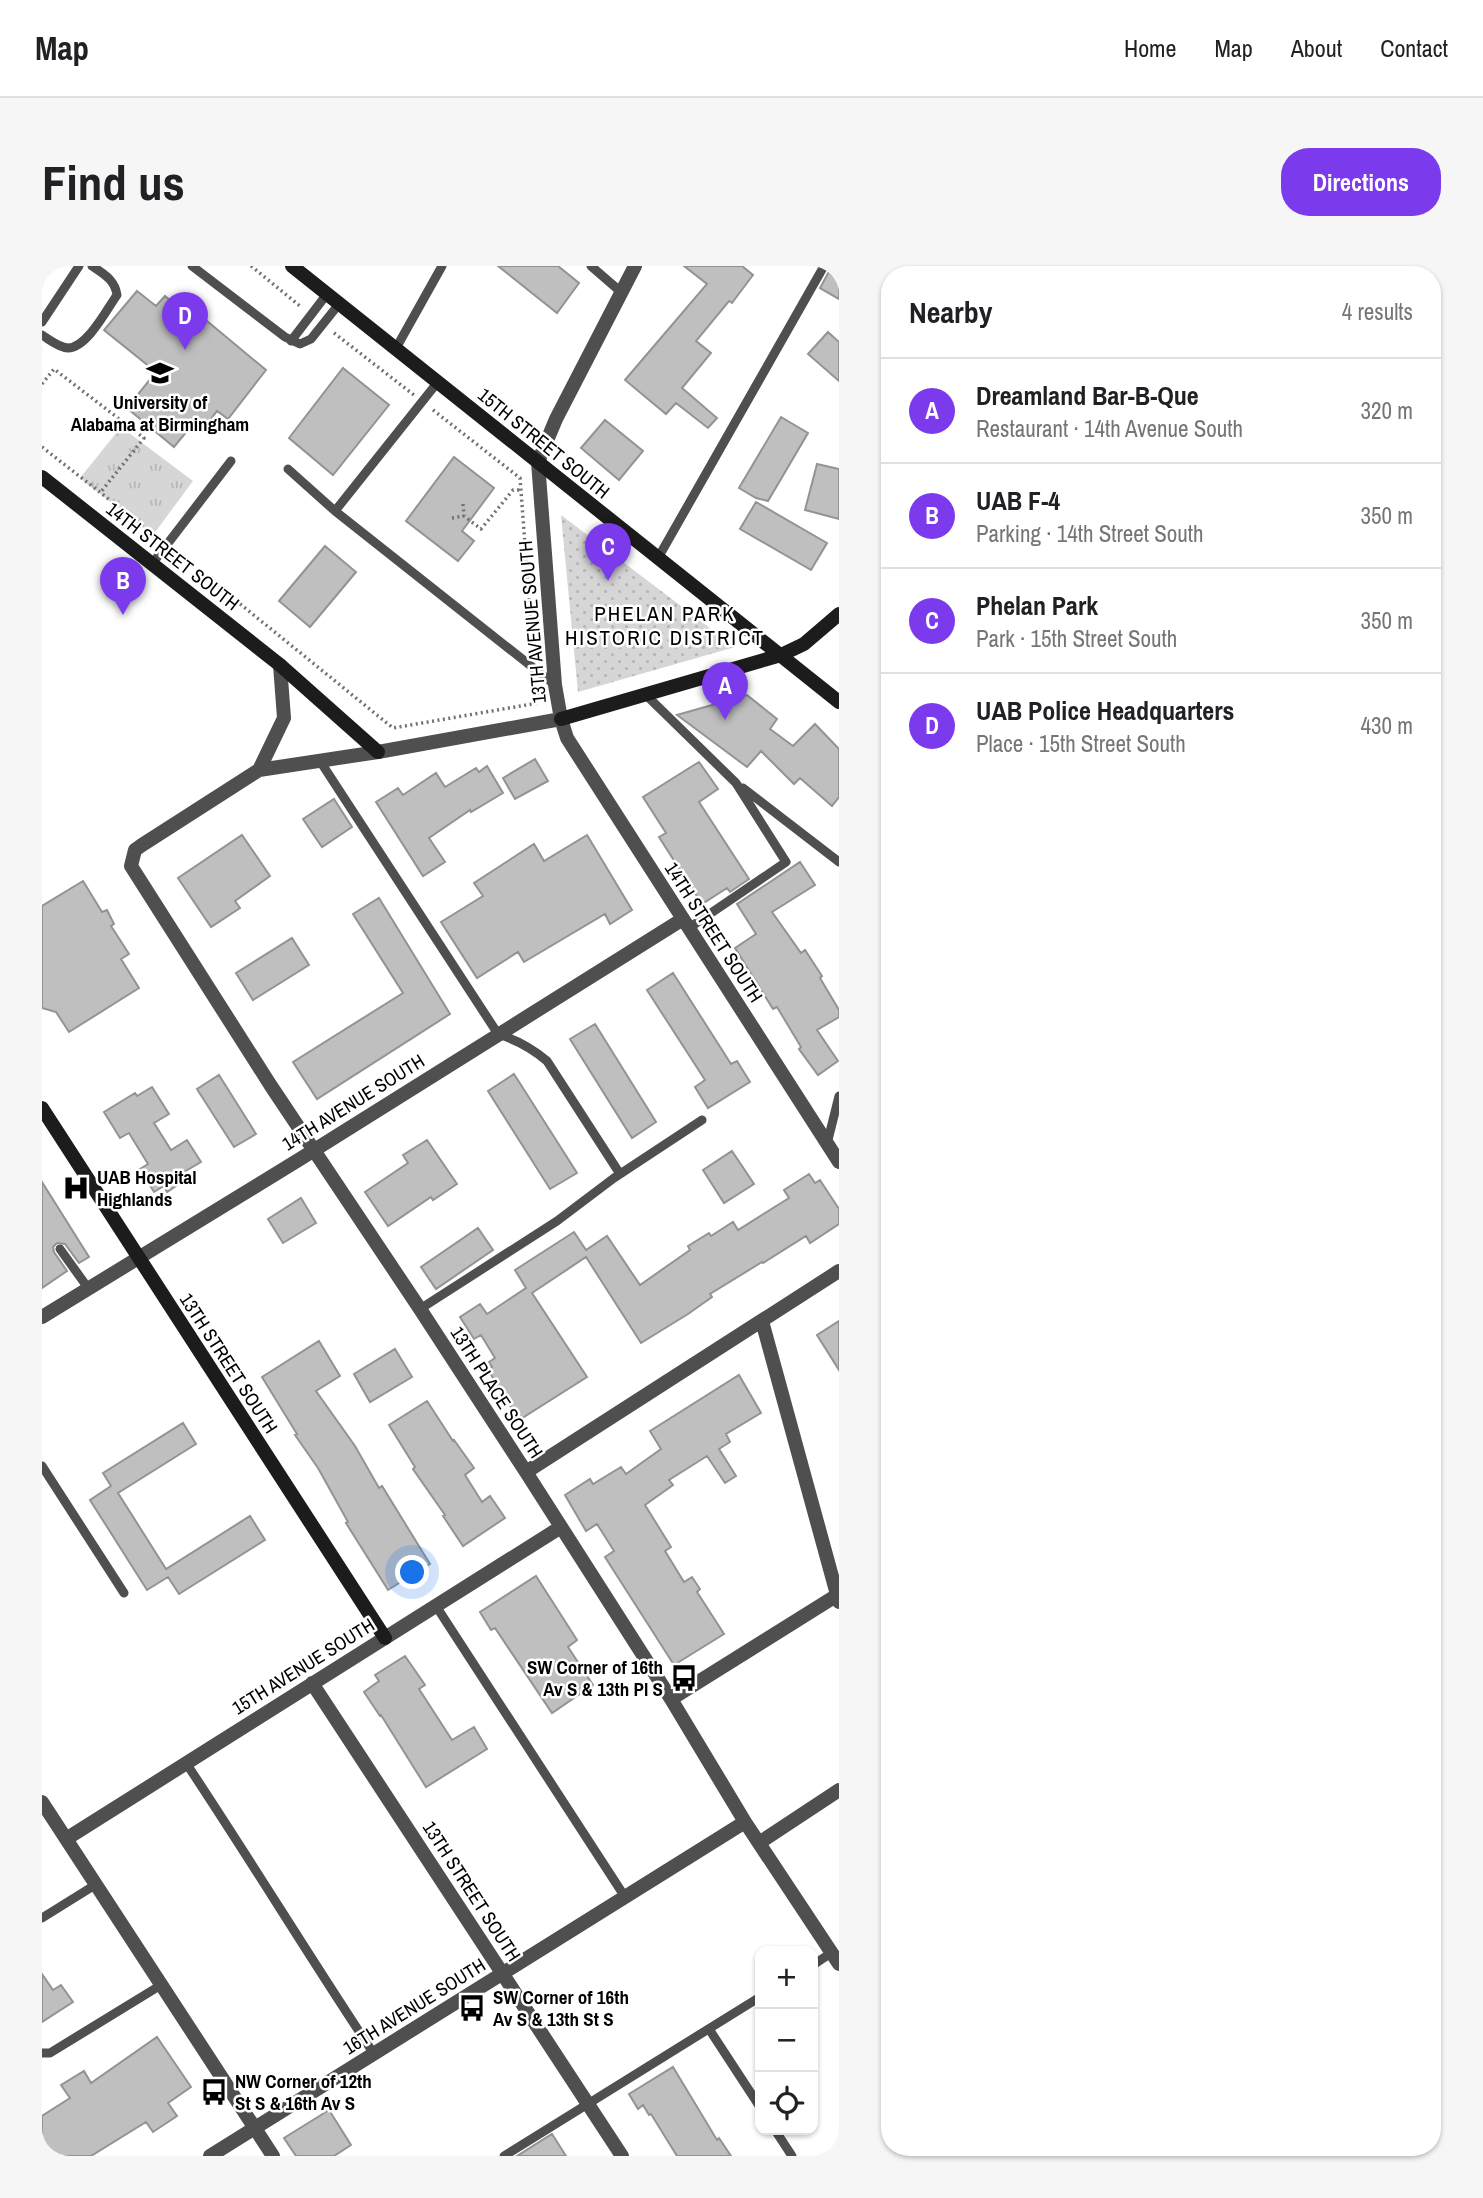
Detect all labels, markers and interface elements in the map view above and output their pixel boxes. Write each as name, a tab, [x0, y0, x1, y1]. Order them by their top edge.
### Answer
text: Map	[35, 26, 89, 70]
text: Home	[1124, 32, 1176, 64]
text: Map	[1214, 32, 1253, 64]
text: About	[1291, 32, 1342, 64]
text: Contact	[1380, 32, 1448, 64]
button: Directions	[1281, 148, 1441, 216]
text: Find us	[42, 149, 185, 215]
pin: D	[162, 292, 208, 350]
text: Nearby	[909, 292, 992, 332]
text: 4 results	[1342, 296, 1413, 327]
school or university icon: University of Alabama at Birmingham	[145, 358, 175, 388]
text: Dreamland Bar-B-Que	[976, 378, 1199, 413]
street label: 15TH STREET SOUTH	[473, 382, 615, 504]
place label: University of Alabama at Birmingham	[71, 389, 249, 437]
text: A	[925, 395, 939, 426]
text: 320 m	[1361, 395, 1413, 426]
text: Restaurant · 14th Avenue South	[976, 413, 1243, 444]
text: UAB F-4	[976, 483, 1060, 518]
street label: 14TH STREET SOUTH	[101, 496, 245, 616]
text: B	[925, 500, 939, 531]
text: 350 m	[1361, 500, 1413, 531]
text: Parking · 14th Street South	[976, 518, 1204, 549]
pin: C	[585, 523, 631, 581]
street label: 13TH AVENUE SOUTH	[512, 539, 552, 705]
pin: B	[100, 557, 146, 615]
text: Phelan Park	[976, 588, 1098, 623]
district label: PHELAN PARK HISTORIC DISTRICT	[565, 599, 765, 652]
text: C	[925, 605, 939, 636]
text: 350 m	[1361, 605, 1413, 636]
text: Park · 15th Street South	[976, 623, 1177, 654]
pin: A	[702, 662, 748, 720]
text: UAB Police Headquarters	[976, 693, 1234, 728]
text: D	[925, 710, 939, 741]
text: 430 m	[1361, 710, 1413, 741]
text: Place · 15th Street South	[976, 728, 1186, 759]
street label: 14TH STREET SOUTH	[659, 857, 769, 1007]
street label: 14TH AVENUE SOUTH	[277, 1048, 429, 1156]
place label: UAB Hospital Highlands	[97, 1164, 197, 1212]
hospital icon: UAB Hospital Highlands	[61, 1173, 91, 1203]
street label: 13TH STREET SOUTH	[174, 1288, 284, 1438]
street label: 13TH PLACE SOUTH	[445, 1321, 549, 1463]
your location	[395, 1555, 429, 1589]
street label: 15TH AVENUE SOUTH	[227, 1612, 379, 1720]
place label: SW Corner of 16th Av S & 13th Pl S	[527, 1654, 663, 1702]
bus stop icon: SW Corner of 16th Av S & 13th Pl S	[669, 1663, 699, 1693]
street label: 13TH STREET SOUTH	[417, 1816, 527, 1966]
map controls	[755, 1946, 818, 2135]
button: +	[755, 1946, 818, 2009]
street label: 16TH AVENUE SOUTH	[338, 1952, 490, 2060]
place label: SW Corner of 16th Av S & 13th St S	[493, 1984, 629, 2032]
bus stop icon: SW Corner of 16th Av S & 13th St S	[457, 1993, 487, 2023]
button: −	[755, 2009, 818, 2072]
place label: NW Corner of 12th St S & 16th Av S	[235, 2068, 372, 2116]
button: locate	[755, 2072, 818, 2135]
bus stop icon: NW Corner of 12th St S & 16th Av S	[199, 2077, 229, 2107]

